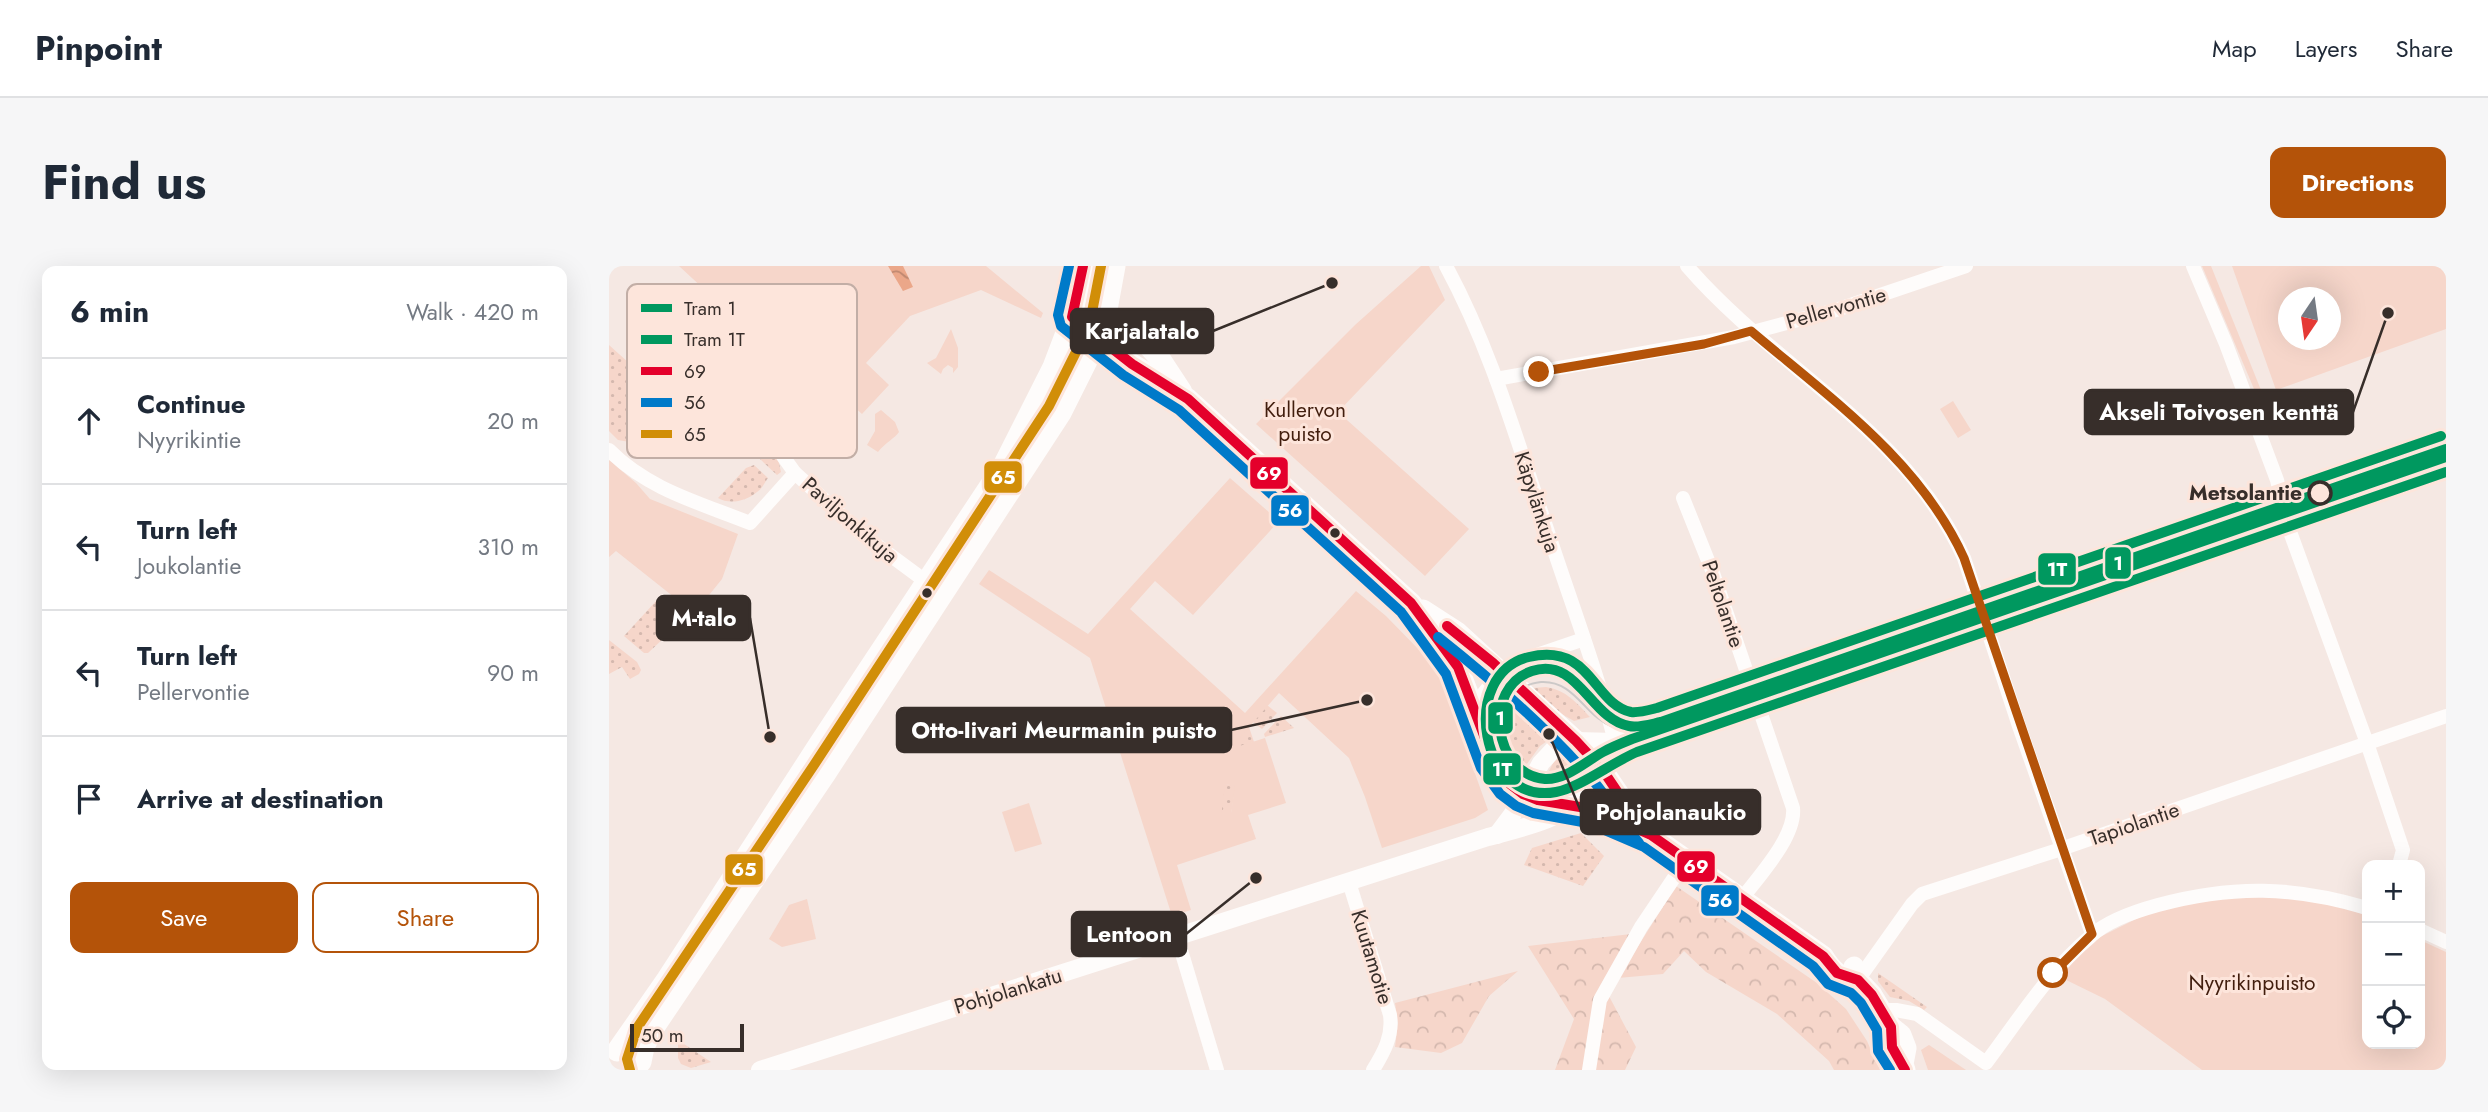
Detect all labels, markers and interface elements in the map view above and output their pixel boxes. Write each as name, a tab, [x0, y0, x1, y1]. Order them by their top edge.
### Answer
text: Pinpoint	[35, 25, 162, 72]
text: Map	[2212, 31, 2257, 66]
text: Layers	[2295, 31, 2357, 66]
text: Share	[2395, 31, 2453, 66]
text: Find us	[42, 147, 206, 217]
button: Directions	[2270, 147, 2446, 218]
street label: Pellervontie	[1782, 279, 1890, 337]
legend	[627, 284, 857, 458]
north arrow	[2278, 287, 2341, 350]
text: 6 min	[70, 290, 149, 333]
text: Walk · 420 m	[406, 295, 539, 329]
text: Tram 1	[684, 295, 736, 322]
callout: Karjalatalo	[1071, 309, 1213, 353]
text: Karjalatalo	[1085, 314, 1199, 348]
text: Tram 1T	[684, 326, 745, 353]
route end	[1523, 356, 1554, 387]
text: 69	[684, 358, 706, 385]
text: Continue	[137, 385, 246, 423]
text: 56	[684, 389, 706, 416]
callout: Akseli Toivosen kenttä	[2085, 390, 2353, 434]
park label: Kullervon puisto	[1264, 395, 1346, 449]
text: Akseli Toivosen kenttä	[2098, 395, 2339, 429]
icon: ahead	[70, 402, 108, 440]
text: 20 m	[487, 404, 539, 438]
text: 65	[684, 421, 706, 448]
text: Nyyrikintie	[137, 423, 241, 457]
street label: Käpylänkuja	[1507, 448, 1567, 556]
line badge: 69	[1249, 456, 1289, 490]
line badge: 65	[983, 460, 1023, 494]
text: 69	[1256, 460, 1282, 487]
text: 65	[991, 464, 1015, 491]
street label: Paviljonkikuja	[796, 470, 904, 570]
place label: Metsolantie	[2189, 478, 2302, 508]
marker: Metsolantie	[2308, 481, 2332, 505]
line badge: 56	[1270, 494, 1310, 527]
text: 56	[1278, 497, 1302, 524]
text: Turn left	[137, 511, 237, 549]
unlabelled marker	[1328, 526, 1342, 540]
icon: left	[70, 528, 108, 566]
text: 310 m	[477, 530, 539, 564]
line badge: 1	[2104, 546, 2132, 580]
text: Joukolantie	[137, 549, 241, 583]
text: 1	[2113, 550, 2123, 577]
line badge: 1T	[2037, 552, 2077, 586]
street label: Peltolantie	[1694, 556, 1752, 652]
text: 1T	[2047, 556, 2067, 583]
unlabelled marker	[920, 586, 934, 600]
callout: M-talo	[657, 596, 750, 640]
text: M-talo	[671, 601, 737, 635]
text: Turn left	[137, 637, 237, 675]
icon: left	[70, 654, 108, 692]
text: 90 m	[487, 656, 539, 690]
text: Pellervontie	[137, 675, 250, 709]
line badge: 1	[1487, 701, 1514, 735]
text: 1	[1495, 705, 1505, 732]
callout: Otto-Iivari Meurmanin puisto	[897, 708, 1231, 752]
text: Otto-Iivari Meurmanin puisto	[911, 713, 1217, 747]
line badge: 1T	[1482, 752, 1522, 786]
text: 1T	[1492, 756, 1512, 783]
icon: arrive	[70, 780, 108, 818]
text: Arrive at destination	[137, 780, 384, 818]
callout: Pohjolanaukio	[1581, 790, 1760, 834]
street label: Tapiolantie	[2085, 794, 2183, 853]
text: Pohjolanaukio	[1596, 795, 1746, 829]
line badge: 69	[1676, 850, 1716, 883]
line badge: 65	[724, 853, 764, 886]
text: 69	[1683, 853, 1709, 880]
text: 65	[732, 856, 756, 883]
map controls	[2362, 860, 2425, 1049]
button: +	[2362, 860, 2425, 923]
button: Save	[70, 882, 298, 953]
button: Share	[312, 882, 539, 953]
line badge: 56	[1700, 884, 1740, 917]
text: 56	[1708, 887, 1732, 914]
street label: Kuutamotie	[1343, 906, 1401, 1008]
callout: Lentoon	[1072, 912, 1186, 956]
text: Lentoon	[1086, 917, 1172, 951]
button: −	[2362, 923, 2425, 986]
route start	[2037, 957, 2068, 988]
street label: Pohjolankatu	[950, 960, 1066, 1022]
park label: Nyyrikinpuisto	[2188, 968, 2316, 998]
button: locate	[2362, 986, 2425, 1049]
scale bar	[630, 1021, 744, 1053]
text: 50 m	[641, 1022, 684, 1049]

